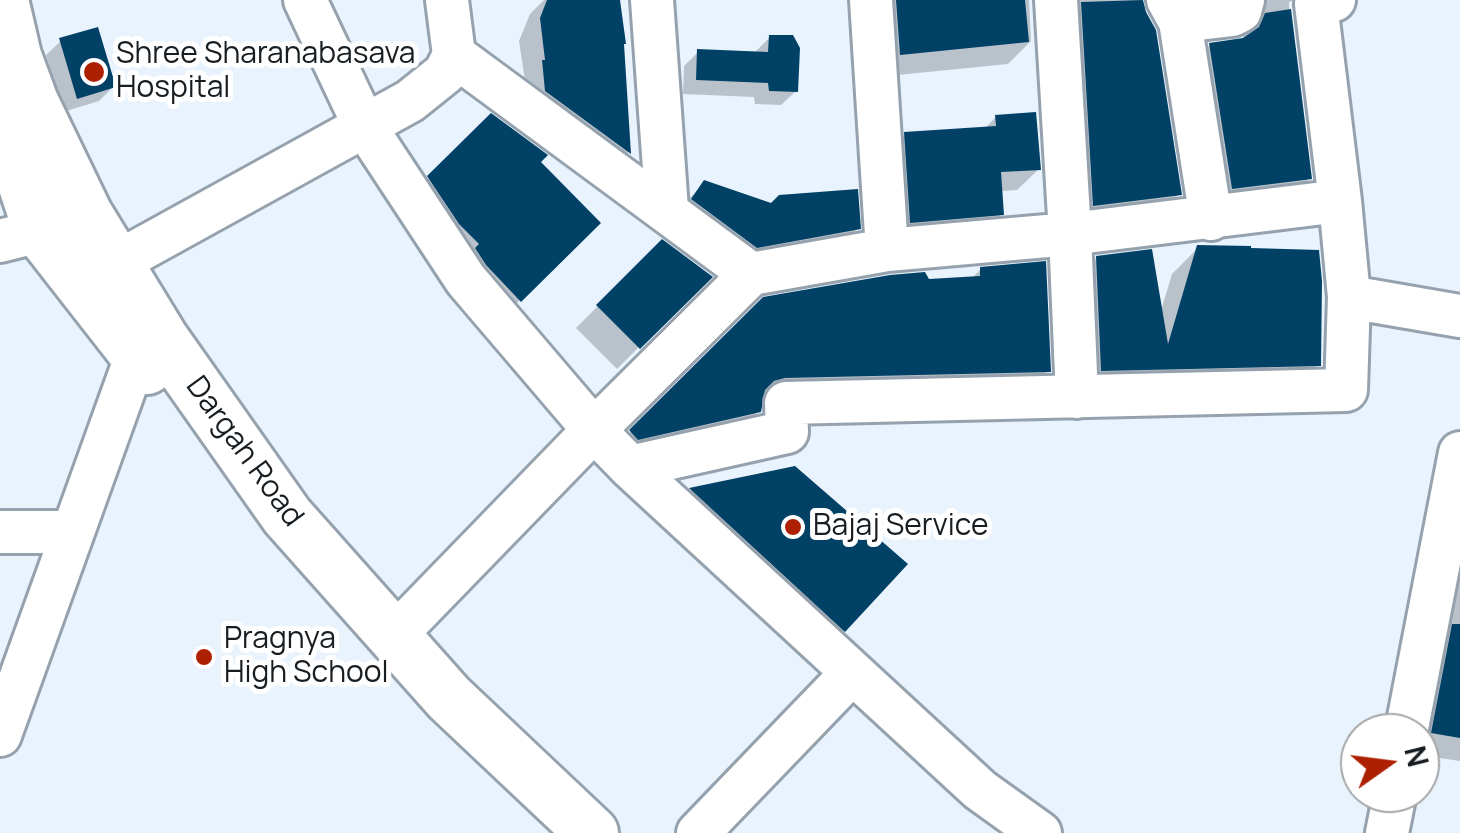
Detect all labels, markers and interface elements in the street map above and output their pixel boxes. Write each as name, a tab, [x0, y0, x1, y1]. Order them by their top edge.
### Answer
place label: Shree Sharanabasava Hospital	[116, 37, 415, 108]
marker: Shree Sharanabasava Hospital	[81, 59, 107, 85]
street label: Dargah Road	[178, 370, 310, 534]
place label: Bajaj Service	[813, 509, 989, 545]
marker: Bajaj Service	[782, 516, 804, 538]
place label: Pragnya High School	[224, 622, 389, 692]
marker: Pragnya High School	[193, 646, 215, 668]
north arrow	[1340, 713, 1440, 813]
text: N	[1396, 742, 1438, 771]

